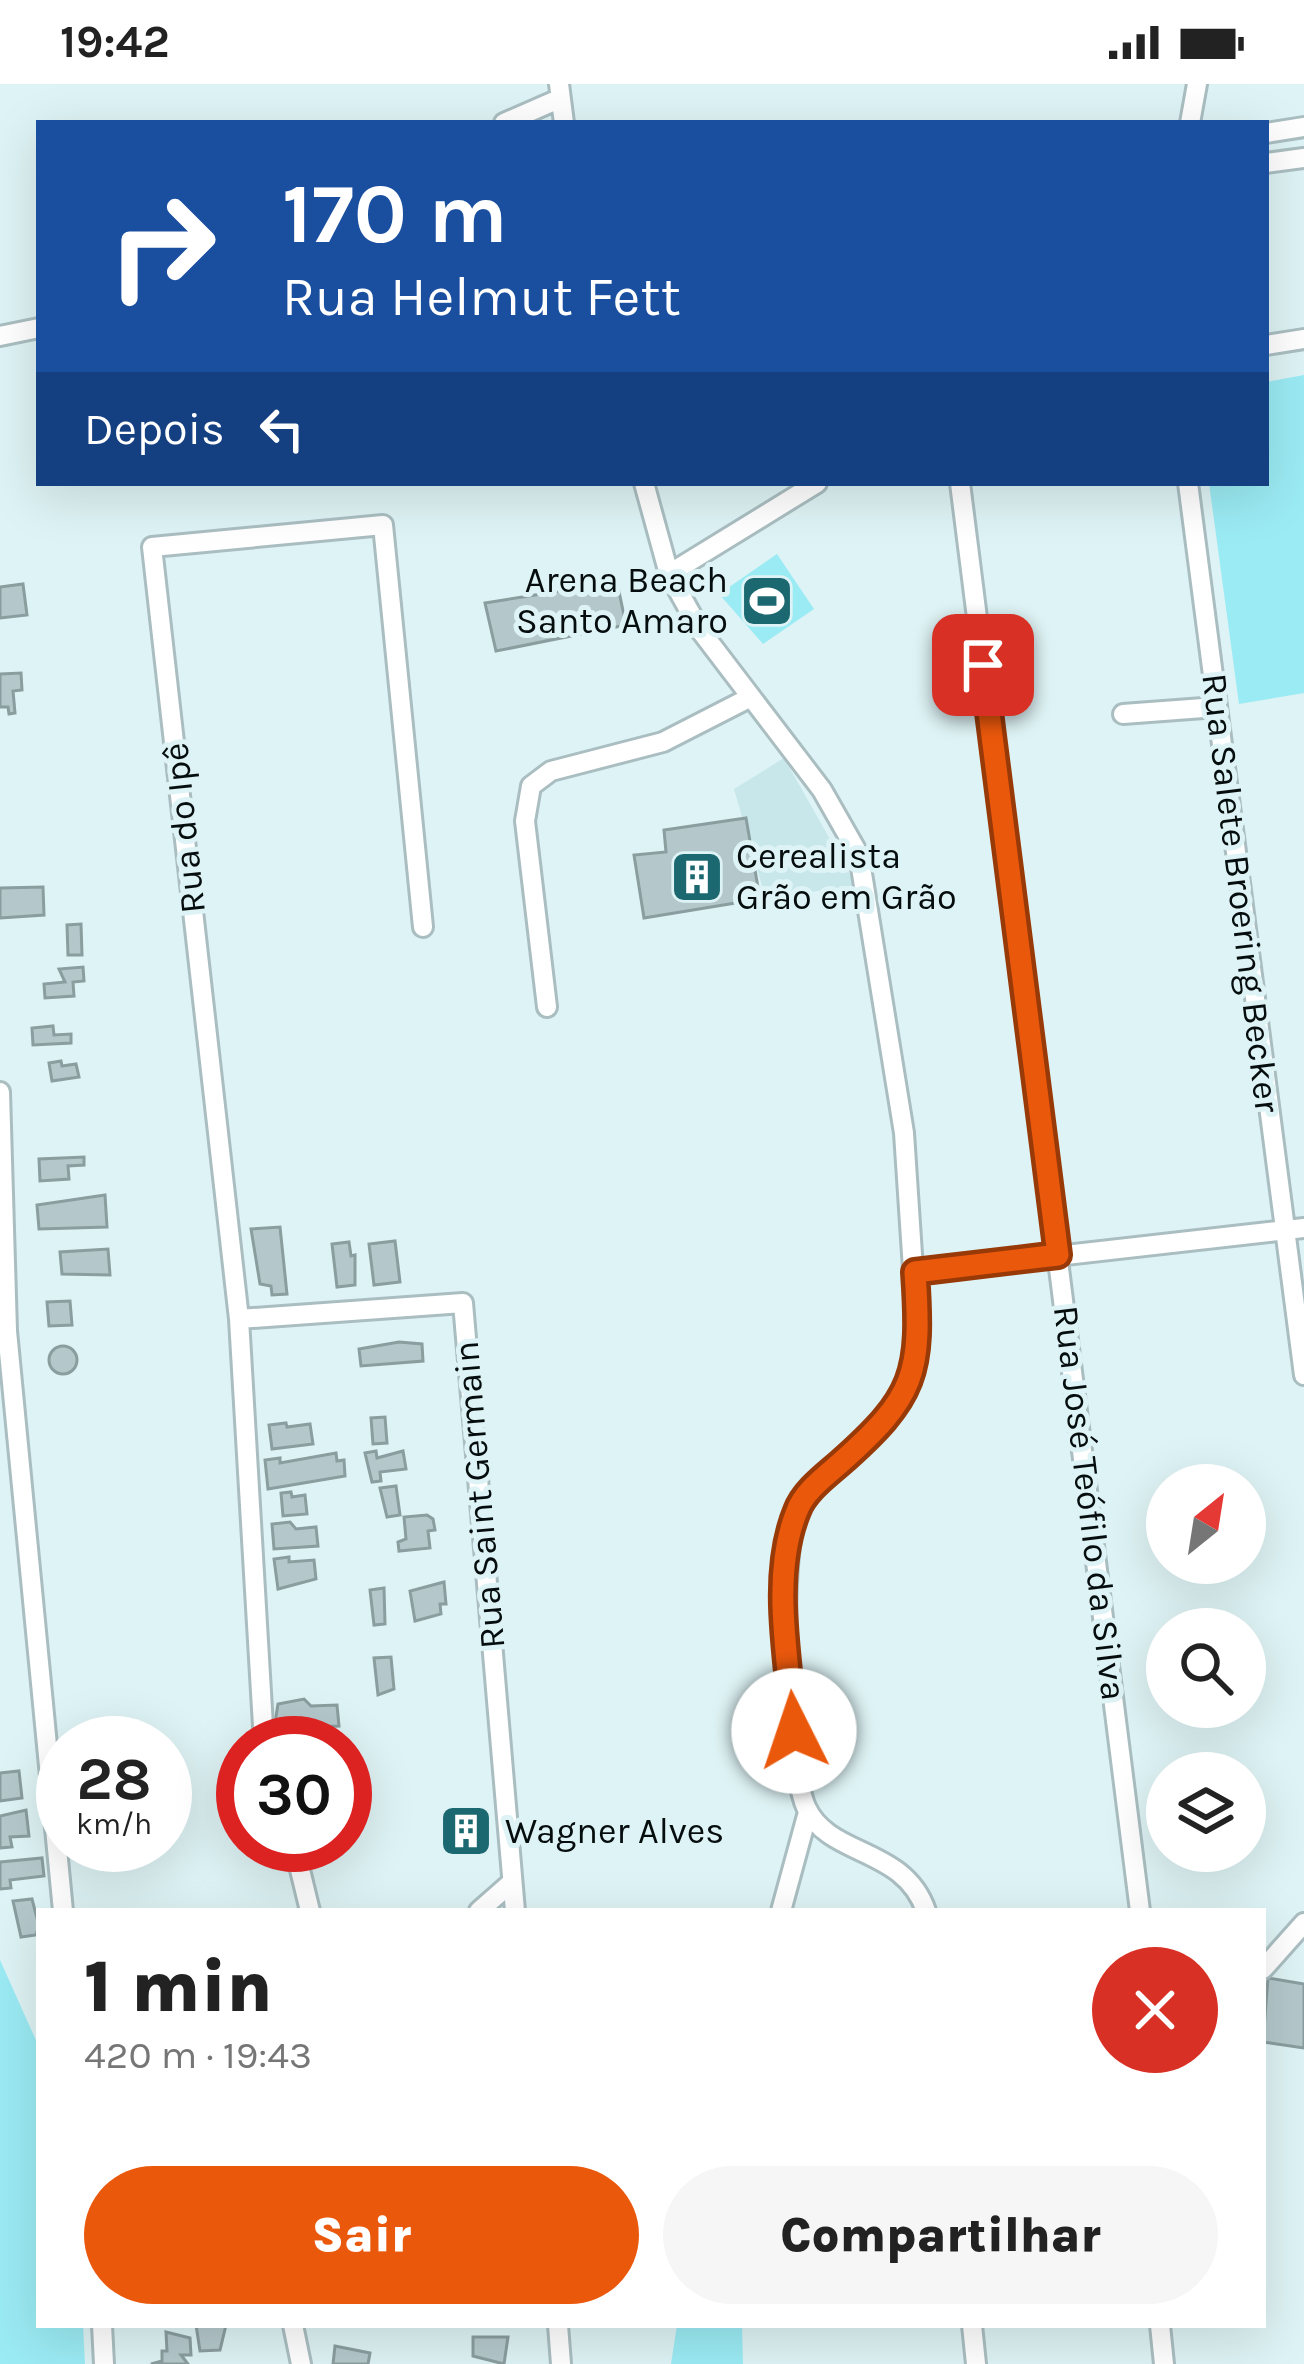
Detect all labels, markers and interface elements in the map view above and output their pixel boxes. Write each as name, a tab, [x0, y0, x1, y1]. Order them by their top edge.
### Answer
text: 19:42	[60, 16, 170, 68]
text: 170 m	[282, 165, 508, 263]
icon: right	[84, 168, 240, 324]
text: Rua Helmut Fett	[282, 265, 681, 329]
icon: left	[249, 396, 315, 462]
text: Depois	[84, 403, 225, 455]
place label: Arena Beach Santo Amaro	[516, 559, 728, 642]
sports icon: Arena Beach Santo Amaro	[739, 573, 795, 629]
pin	[932, 614, 1034, 716]
icon: arrive	[950, 632, 1016, 698]
street label: Rua Salete Broering Becker	[1193, 671, 1289, 1116]
street label: Rua do Ipê	[154, 741, 214, 915]
place label: Cerealista Grão em Grão	[736, 835, 957, 918]
building icon: Cerealista Grão em Grão	[669, 849, 725, 905]
street label: Rua José Teófilo da Silva	[1045, 1303, 1135, 1703]
street label: Rua Saint Germain	[445, 1339, 513, 1651]
north arrow	[1146, 1464, 1266, 1584]
map controls	[1146, 1464, 1266, 1872]
button: search	[1146, 1608, 1266, 1728]
position arrow	[731, 1668, 857, 1794]
speed limit sign: 30	[216, 1716, 372, 1872]
text: 28	[76, 1744, 152, 1814]
button: layers	[1146, 1752, 1266, 1872]
building icon: Wagner Alves	[438, 1803, 494, 1859]
text: km/h	[76, 1806, 152, 1842]
place label: Wagner Alves	[505, 1810, 724, 1852]
text: 1 min	[84, 1945, 273, 2029]
button: close	[1092, 1947, 1218, 2073]
text: 420 m · 19:43	[84, 2032, 312, 2078]
button: Sair	[84, 2166, 639, 2304]
button: Compartilhar	[663, 2166, 1218, 2304]

